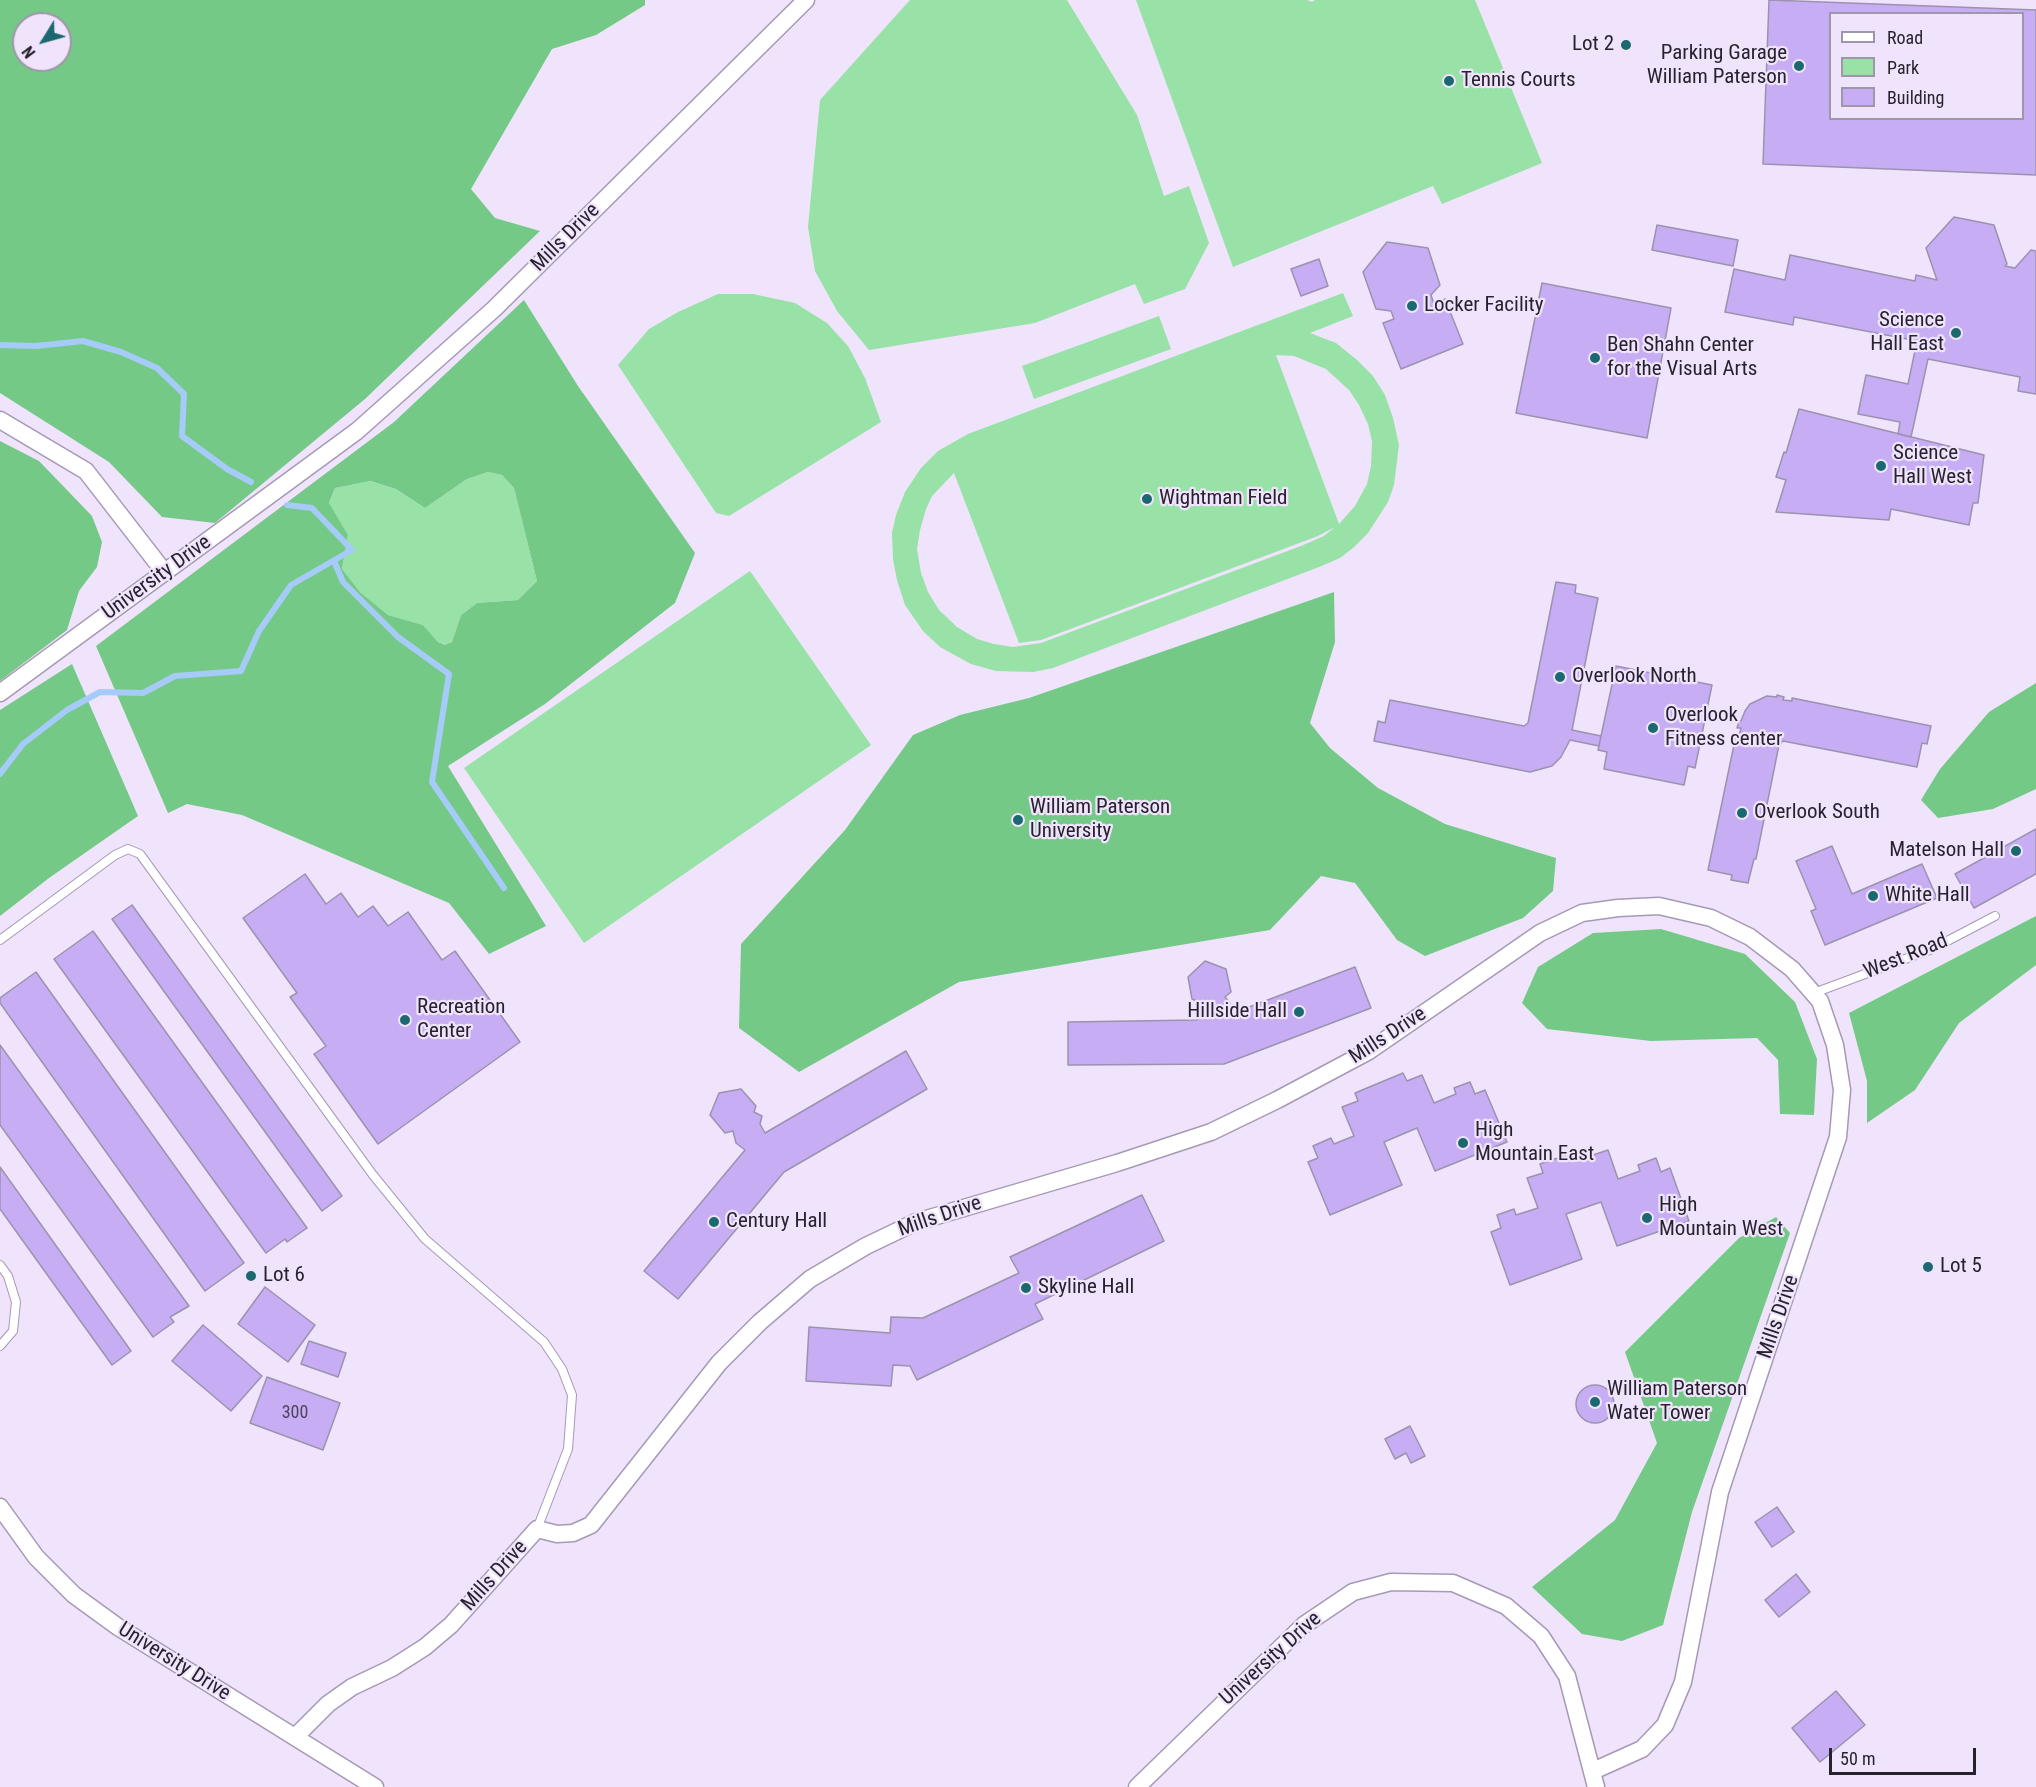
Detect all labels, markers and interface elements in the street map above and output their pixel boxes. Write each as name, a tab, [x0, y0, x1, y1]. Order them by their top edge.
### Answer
north arrow	[12, 12, 72, 72]
legend	[1829, 12, 2024, 120]
text: Road	[1887, 27, 1923, 48]
place label: Lot 2	[1572, 32, 1614, 58]
marker: Lot 2	[1619, 38, 1633, 52]
place label: Parking Garage William Paterson	[1647, 41, 1787, 91]
text: N	[18, 42, 39, 62]
text: Park	[1887, 57, 1919, 78]
marker: Parking Garage William Paterson	[1792, 59, 1806, 73]
place label: Tennis Courts	[1461, 68, 1576, 94]
marker: Tennis Courts	[1442, 74, 1456, 88]
text: Building	[1887, 87, 1944, 108]
street label: Mills Drive	[526, 198, 606, 278]
place label: Locker Facility	[1424, 293, 1543, 319]
marker: Locker Facility	[1405, 299, 1419, 313]
place label: Science Hall East	[1870, 308, 1944, 358]
marker: Science Hall East	[1949, 326, 1963, 340]
place label: Ben Shahn Center for the Visual Arts	[1607, 333, 1757, 383]
marker: Ben Shahn Center for the Visual Arts	[1588, 351, 1602, 365]
place label: Science Hall West	[1893, 441, 1972, 491]
marker: Science Hall West	[1874, 459, 1888, 473]
place label: Wightman Field	[1159, 486, 1287, 512]
marker: Wightman Field	[1140, 492, 1154, 506]
street label: University Drive	[98, 530, 216, 626]
place label: Overlook North	[1572, 664, 1697, 690]
marker: Overlook North	[1553, 670, 1567, 684]
place label: Overlook Fitness center	[1665, 703, 1782, 753]
marker: Overlook Fitness center	[1646, 721, 1660, 735]
place label: William Paterson University	[1030, 795, 1170, 845]
place label: Overlook South	[1754, 800, 1880, 826]
marker: Overlook South	[1735, 806, 1749, 820]
marker: William Paterson University	[1011, 813, 1025, 827]
place label: Matelson Hall	[1889, 838, 2004, 864]
marker: Matelson Hall	[2009, 844, 2023, 858]
place label: White Hall	[1885, 883, 1970, 909]
marker: White Hall	[1866, 889, 1880, 903]
street label: West Road	[1860, 929, 1952, 985]
place label: Recreation Center	[417, 995, 506, 1045]
place label: Hillside Hall	[1187, 999, 1287, 1025]
street label: Mills Drive	[1345, 1002, 1431, 1070]
marker: Hillside Hall	[1292, 1005, 1306, 1019]
marker: Recreation Center	[398, 1013, 412, 1027]
place label: High Mountain East	[1475, 1118, 1594, 1168]
marker: High Mountain East	[1456, 1136, 1470, 1150]
street label: Mills Drive	[895, 1191, 985, 1243]
place label: High Mountain West	[1659, 1193, 1783, 1243]
place label: Century Hall	[726, 1209, 827, 1235]
marker: High Mountain West	[1640, 1211, 1654, 1225]
marker: Century Hall	[707, 1215, 721, 1229]
place label: Lot 5	[1940, 1254, 1982, 1280]
marker: Lot 5	[1921, 1260, 1935, 1274]
place label: Lot 6	[263, 1263, 305, 1289]
marker: Lot 6	[244, 1269, 258, 1283]
street label: Mills Drive	[1753, 1272, 1805, 1362]
place label: Skyline Hall	[1038, 1275, 1134, 1301]
marker: Skyline Hall	[1019, 1281, 1033, 1295]
place label: William Paterson Water Tower	[1607, 1377, 1747, 1427]
marker: William Paterson Water Tower	[1588, 1395, 1602, 1409]
house number: 300	[282, 1402, 308, 1424]
street label: Mills Drive	[457, 1535, 533, 1617]
street label: University Drive	[1215, 1607, 1327, 1711]
street label: University Drive	[113, 1617, 235, 1707]
scale bar	[1832, 1736, 1979, 1774]
text: 50 m	[1840, 1748, 1875, 1769]

